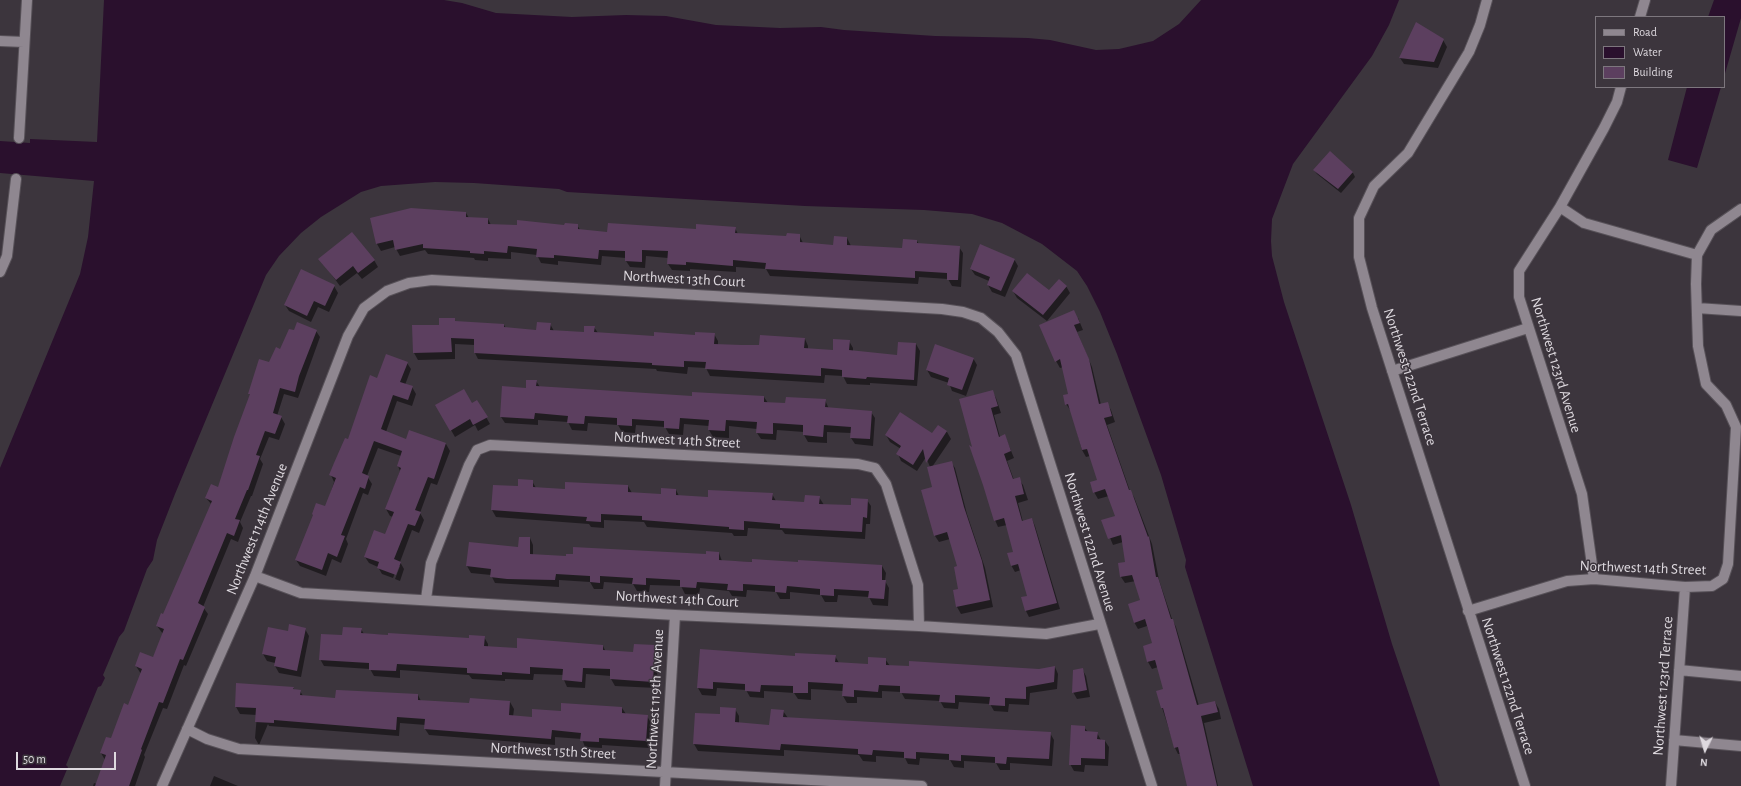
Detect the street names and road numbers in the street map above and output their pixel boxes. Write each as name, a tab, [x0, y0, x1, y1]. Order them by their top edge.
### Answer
street label: Northwest 13th Court	[622, 267, 746, 291]
street label: Northwest 123rd Avenue	[1527, 295, 1585, 435]
street label: Northwest 122nd Terrace	[1379, 306, 1441, 448]
street label: Northwest 14th Street	[613, 428, 741, 452]
street label: Northwest 114th Avenue	[222, 461, 292, 597]
street label: Northwest 122nd Avenue	[1060, 470, 1120, 614]
street label: Northwest 14th Street	[1579, 557, 1707, 579]
street label: Northwest 14th Court	[615, 587, 739, 611]
street label: Northwest 122nd Terrace	[1477, 615, 1539, 757]
street label: Northwest 123rd Terrace	[1649, 616, 1677, 756]
street label: Northwest 119th Avenue	[642, 629, 668, 769]
street label: Northwest 15th Street	[490, 739, 616, 763]

